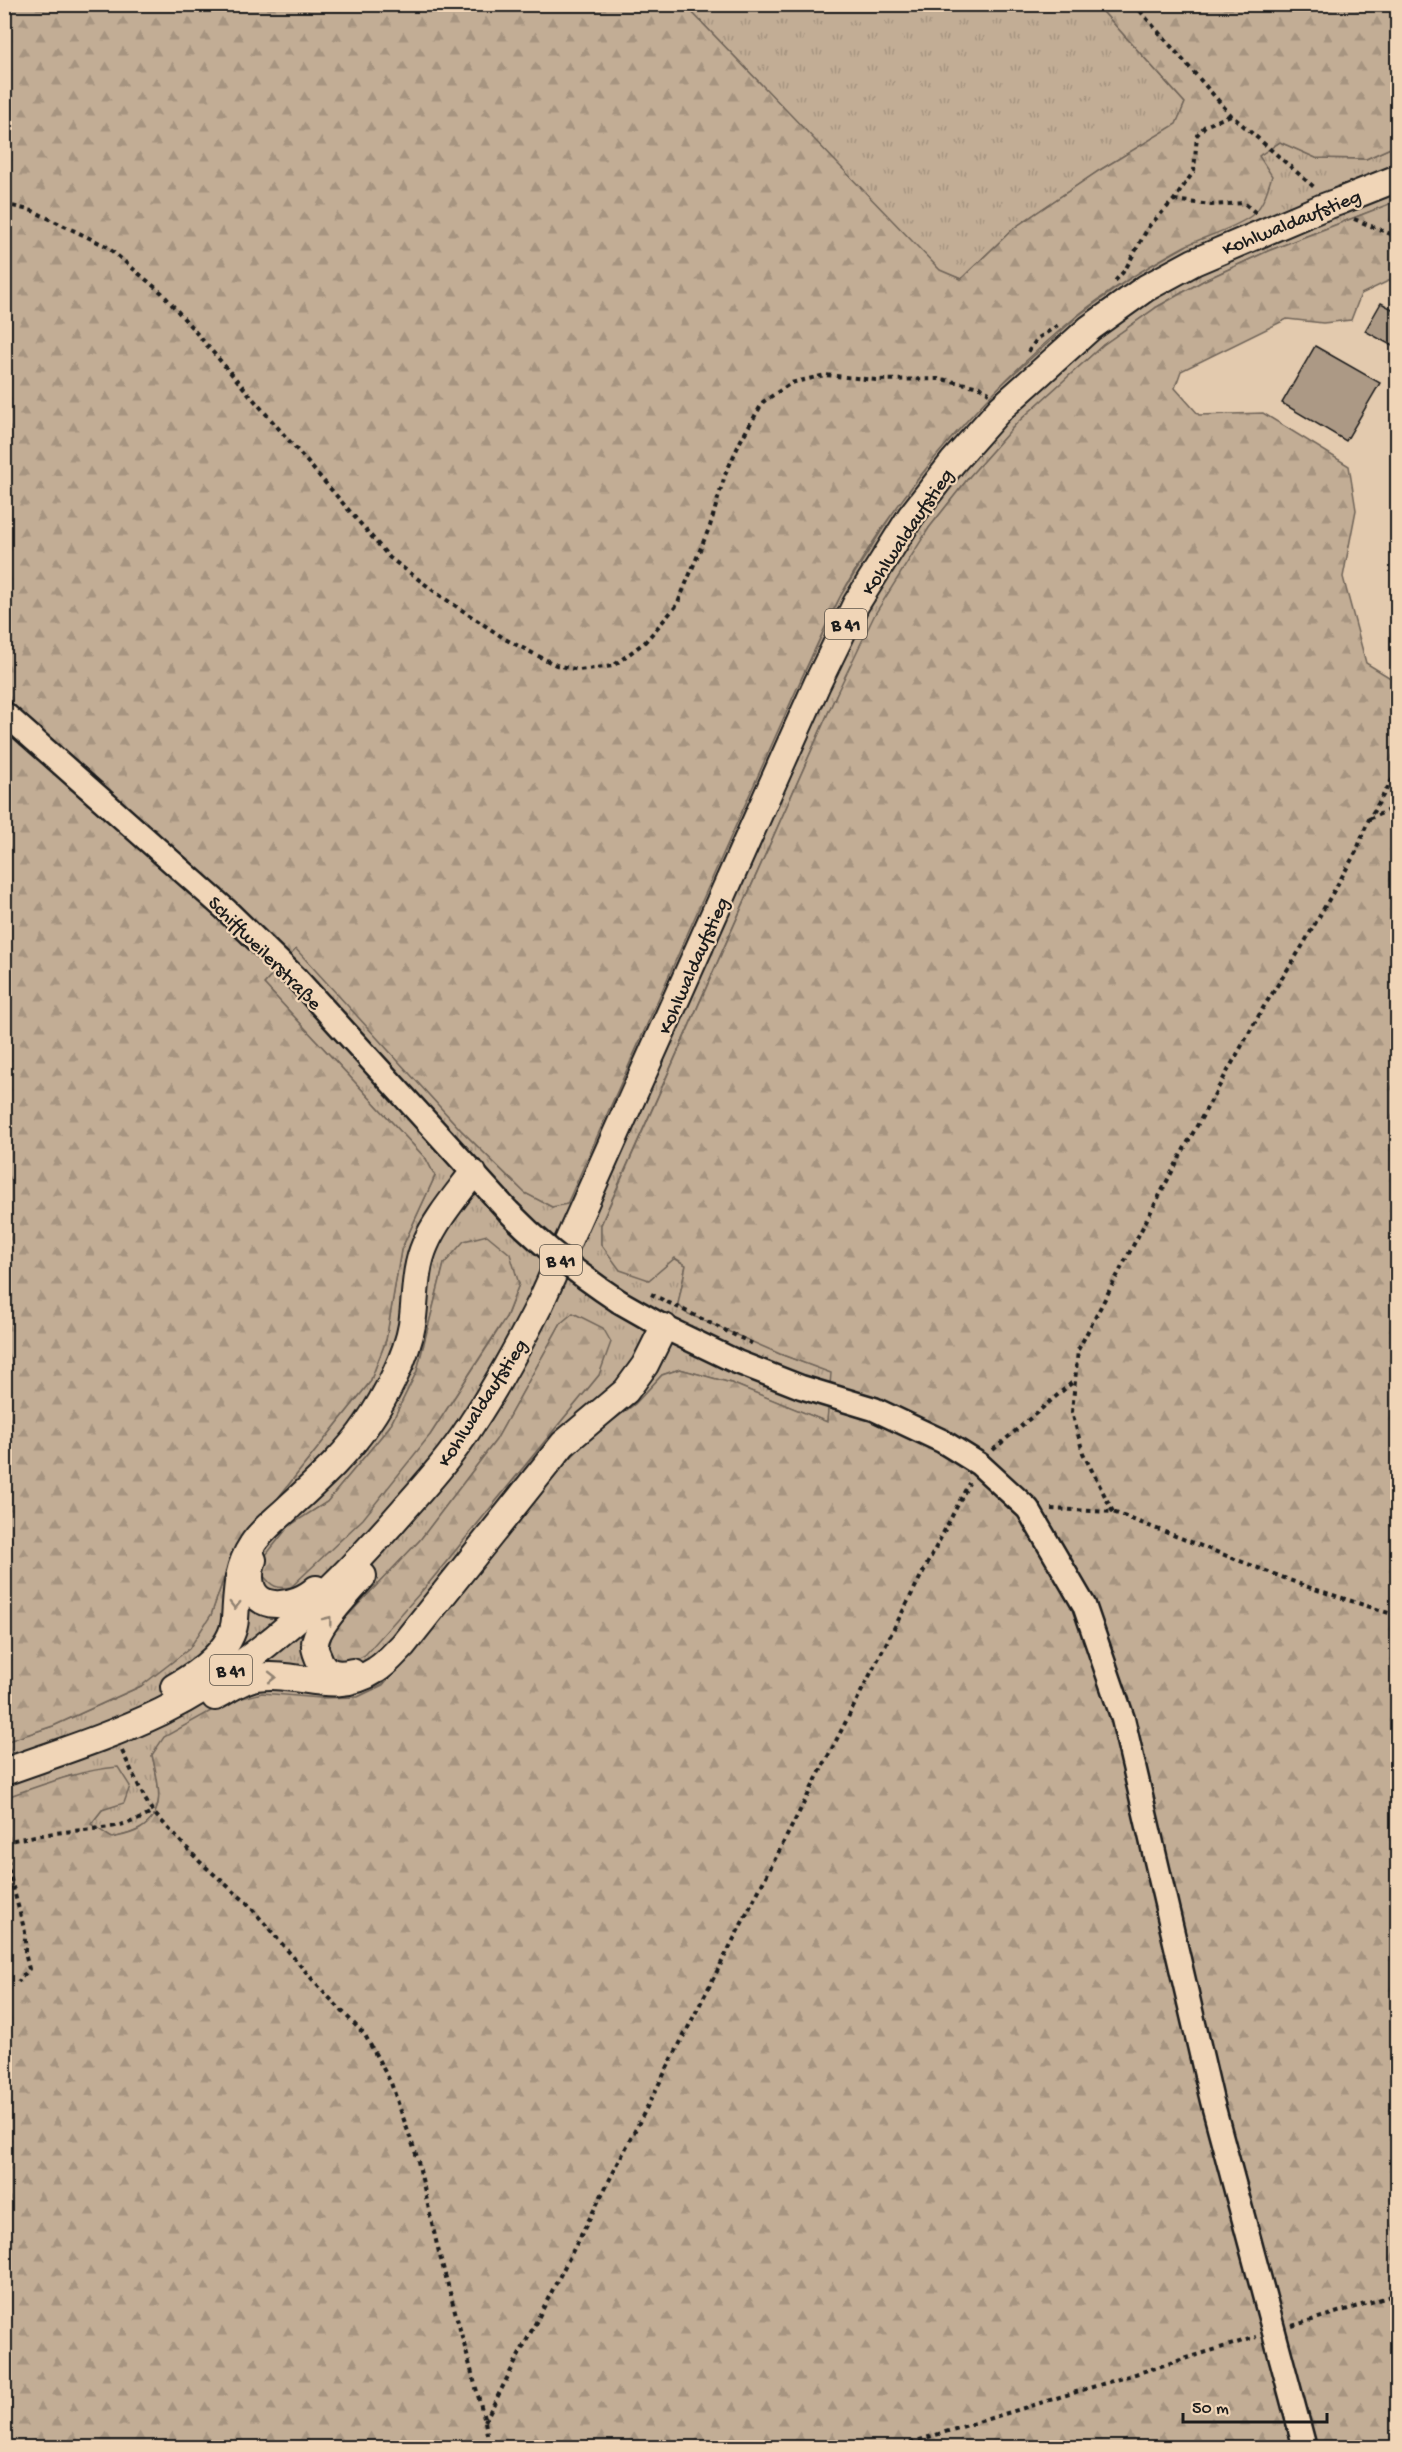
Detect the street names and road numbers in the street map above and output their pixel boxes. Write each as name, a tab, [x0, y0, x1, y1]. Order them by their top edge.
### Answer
street label: Kohlwaldaufstieg	[1220, 186, 1365, 263]
street label: Kohlwaldaufstieg	[858, 465, 960, 601]
road number: B 41	[825, 609, 867, 639]
street label: Schiffweilerstraße	[202, 893, 326, 1017]
street label: Kohlwaldaufstieg	[655, 894, 736, 1038]
road number: B 41	[540, 1245, 582, 1275]
street label: Kohlwaldaufstieg	[434, 1336, 534, 1472]
road number: B 41	[210, 1655, 252, 1685]

